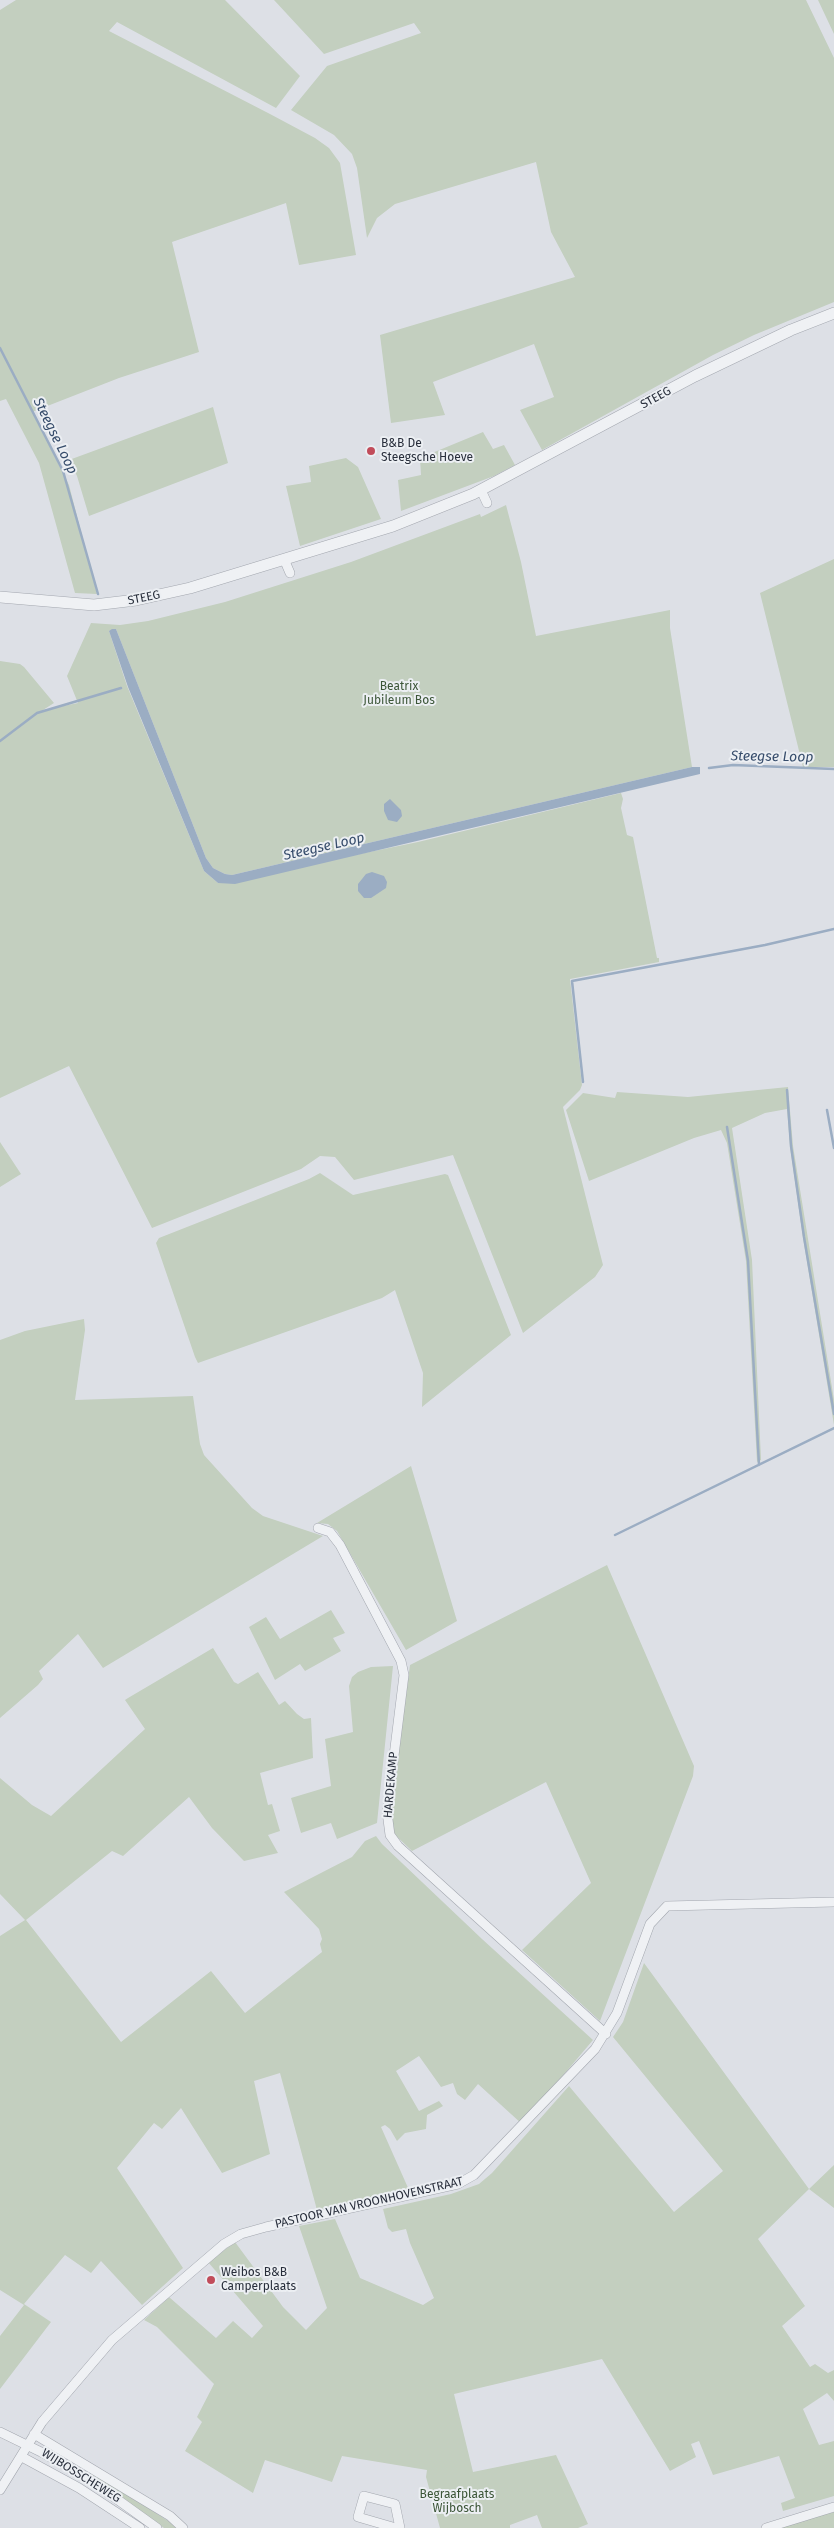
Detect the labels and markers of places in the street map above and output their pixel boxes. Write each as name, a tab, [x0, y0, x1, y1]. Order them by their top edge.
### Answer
place label: B&B De Steegsche Hoeve	[381, 437, 473, 465]
marker: B&B De Steegsche Hoeve	[365, 445, 377, 457]
place label: Weibos B&B Camperplaats	[221, 2266, 296, 2294]
marker: Weibos B&B Camperplaats	[205, 2274, 217, 2286]

